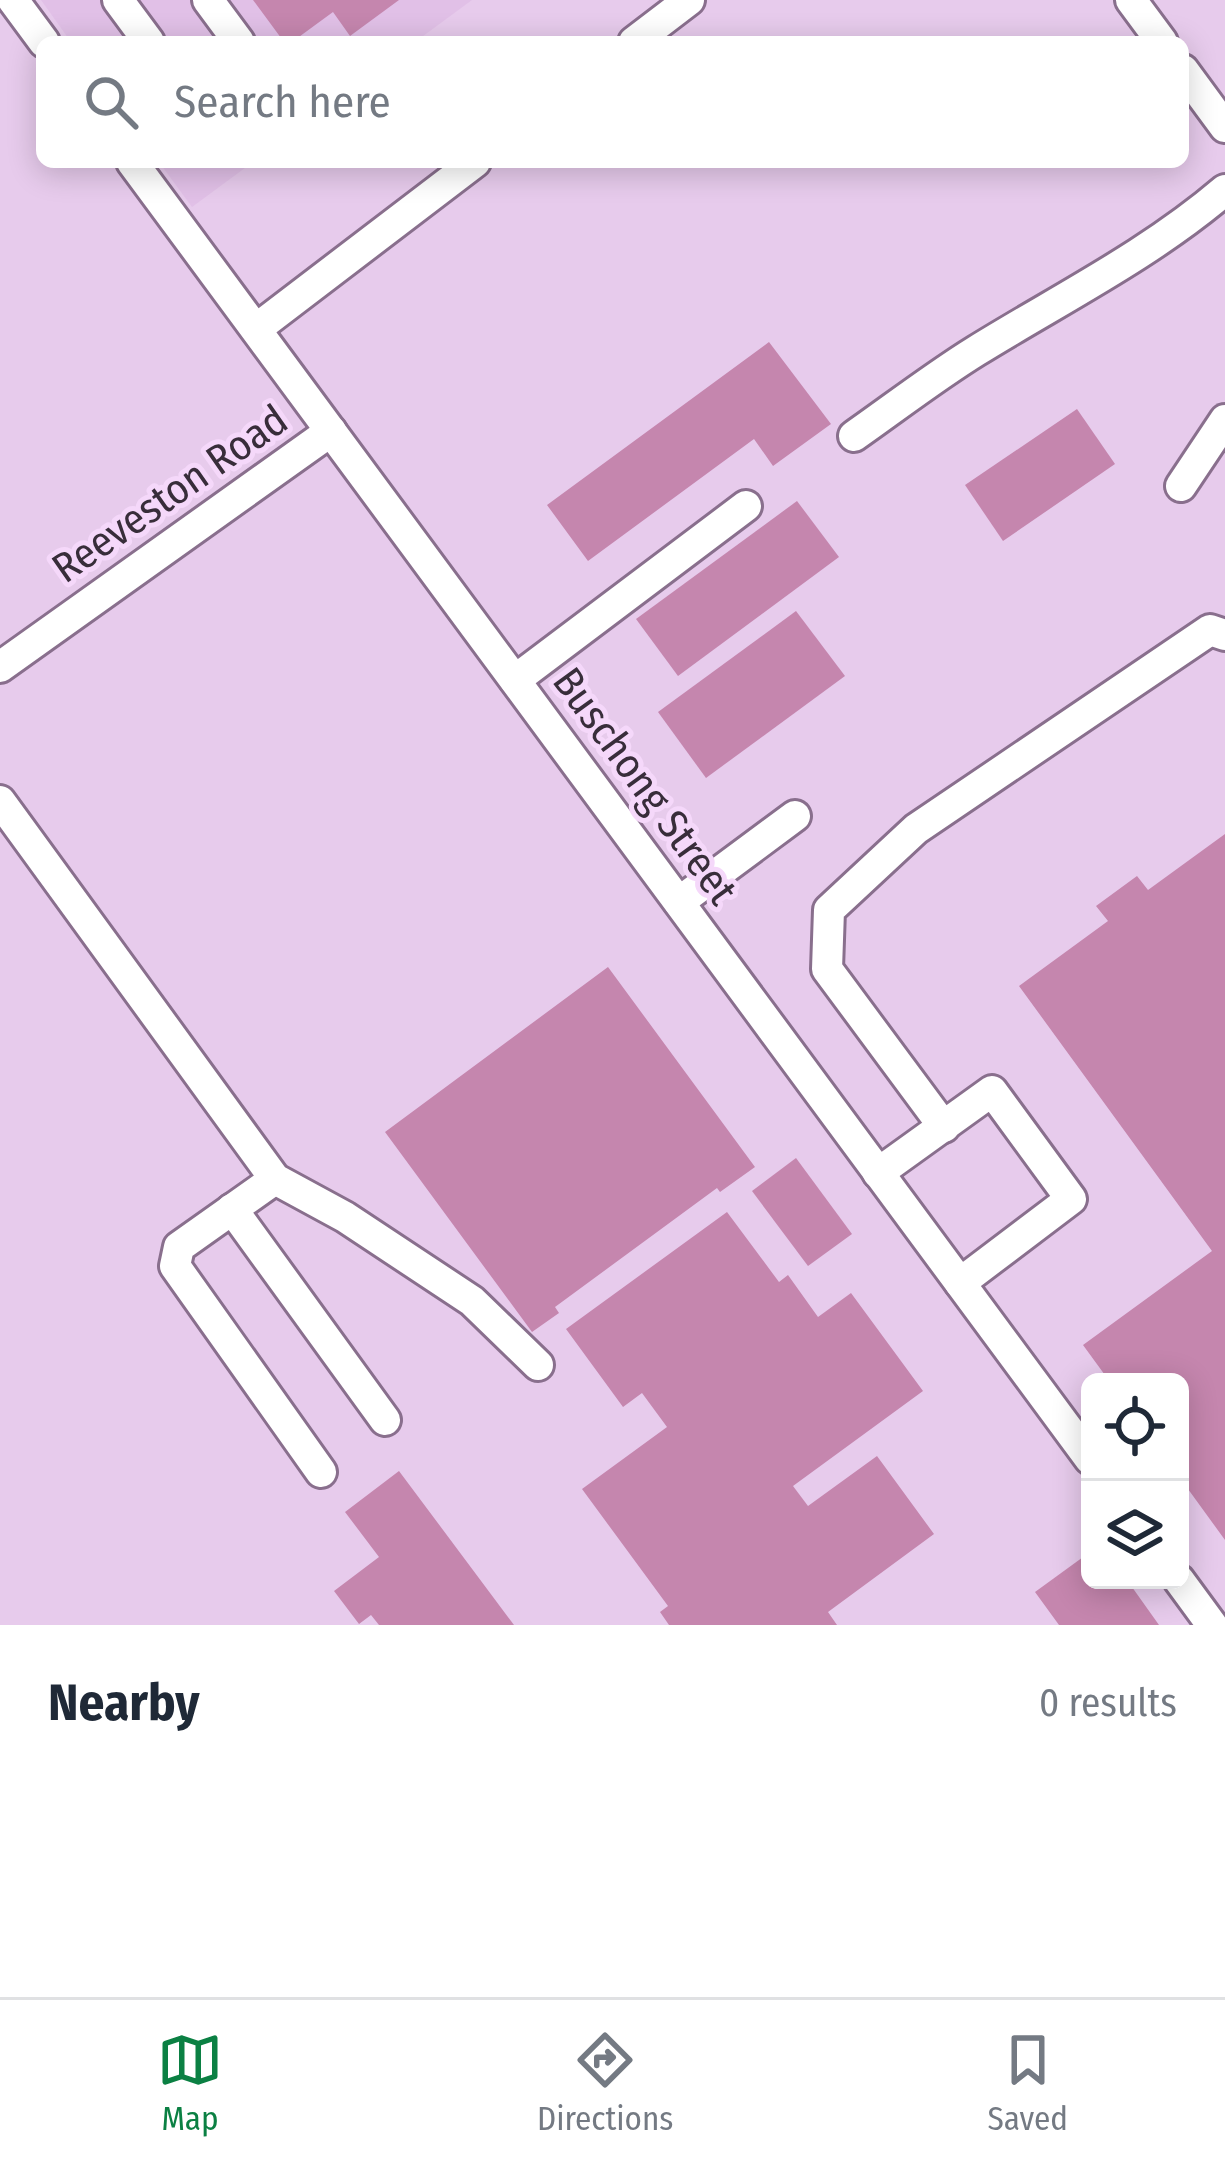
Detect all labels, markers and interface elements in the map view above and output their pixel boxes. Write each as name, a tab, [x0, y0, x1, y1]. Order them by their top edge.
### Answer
search box	[36, 36, 1189, 168]
icon: search	[78, 69, 144, 135]
text: Search here	[174, 75, 391, 129]
street label: Reeveston Road	[43, 395, 297, 593]
street label: Buschong Street	[542, 658, 748, 914]
map controls	[1081, 1373, 1189, 1589]
button: locate	[1081, 1373, 1189, 1481]
button: layers	[1081, 1481, 1189, 1589]
text: Nearby	[48, 1672, 200, 1734]
text: 0 results	[1039, 1680, 1177, 1726]
tab: Map	[157, 2027, 223, 2139]
tab: Directions	[537, 2027, 673, 2139]
tab: Saved	[987, 2027, 1068, 2139]

